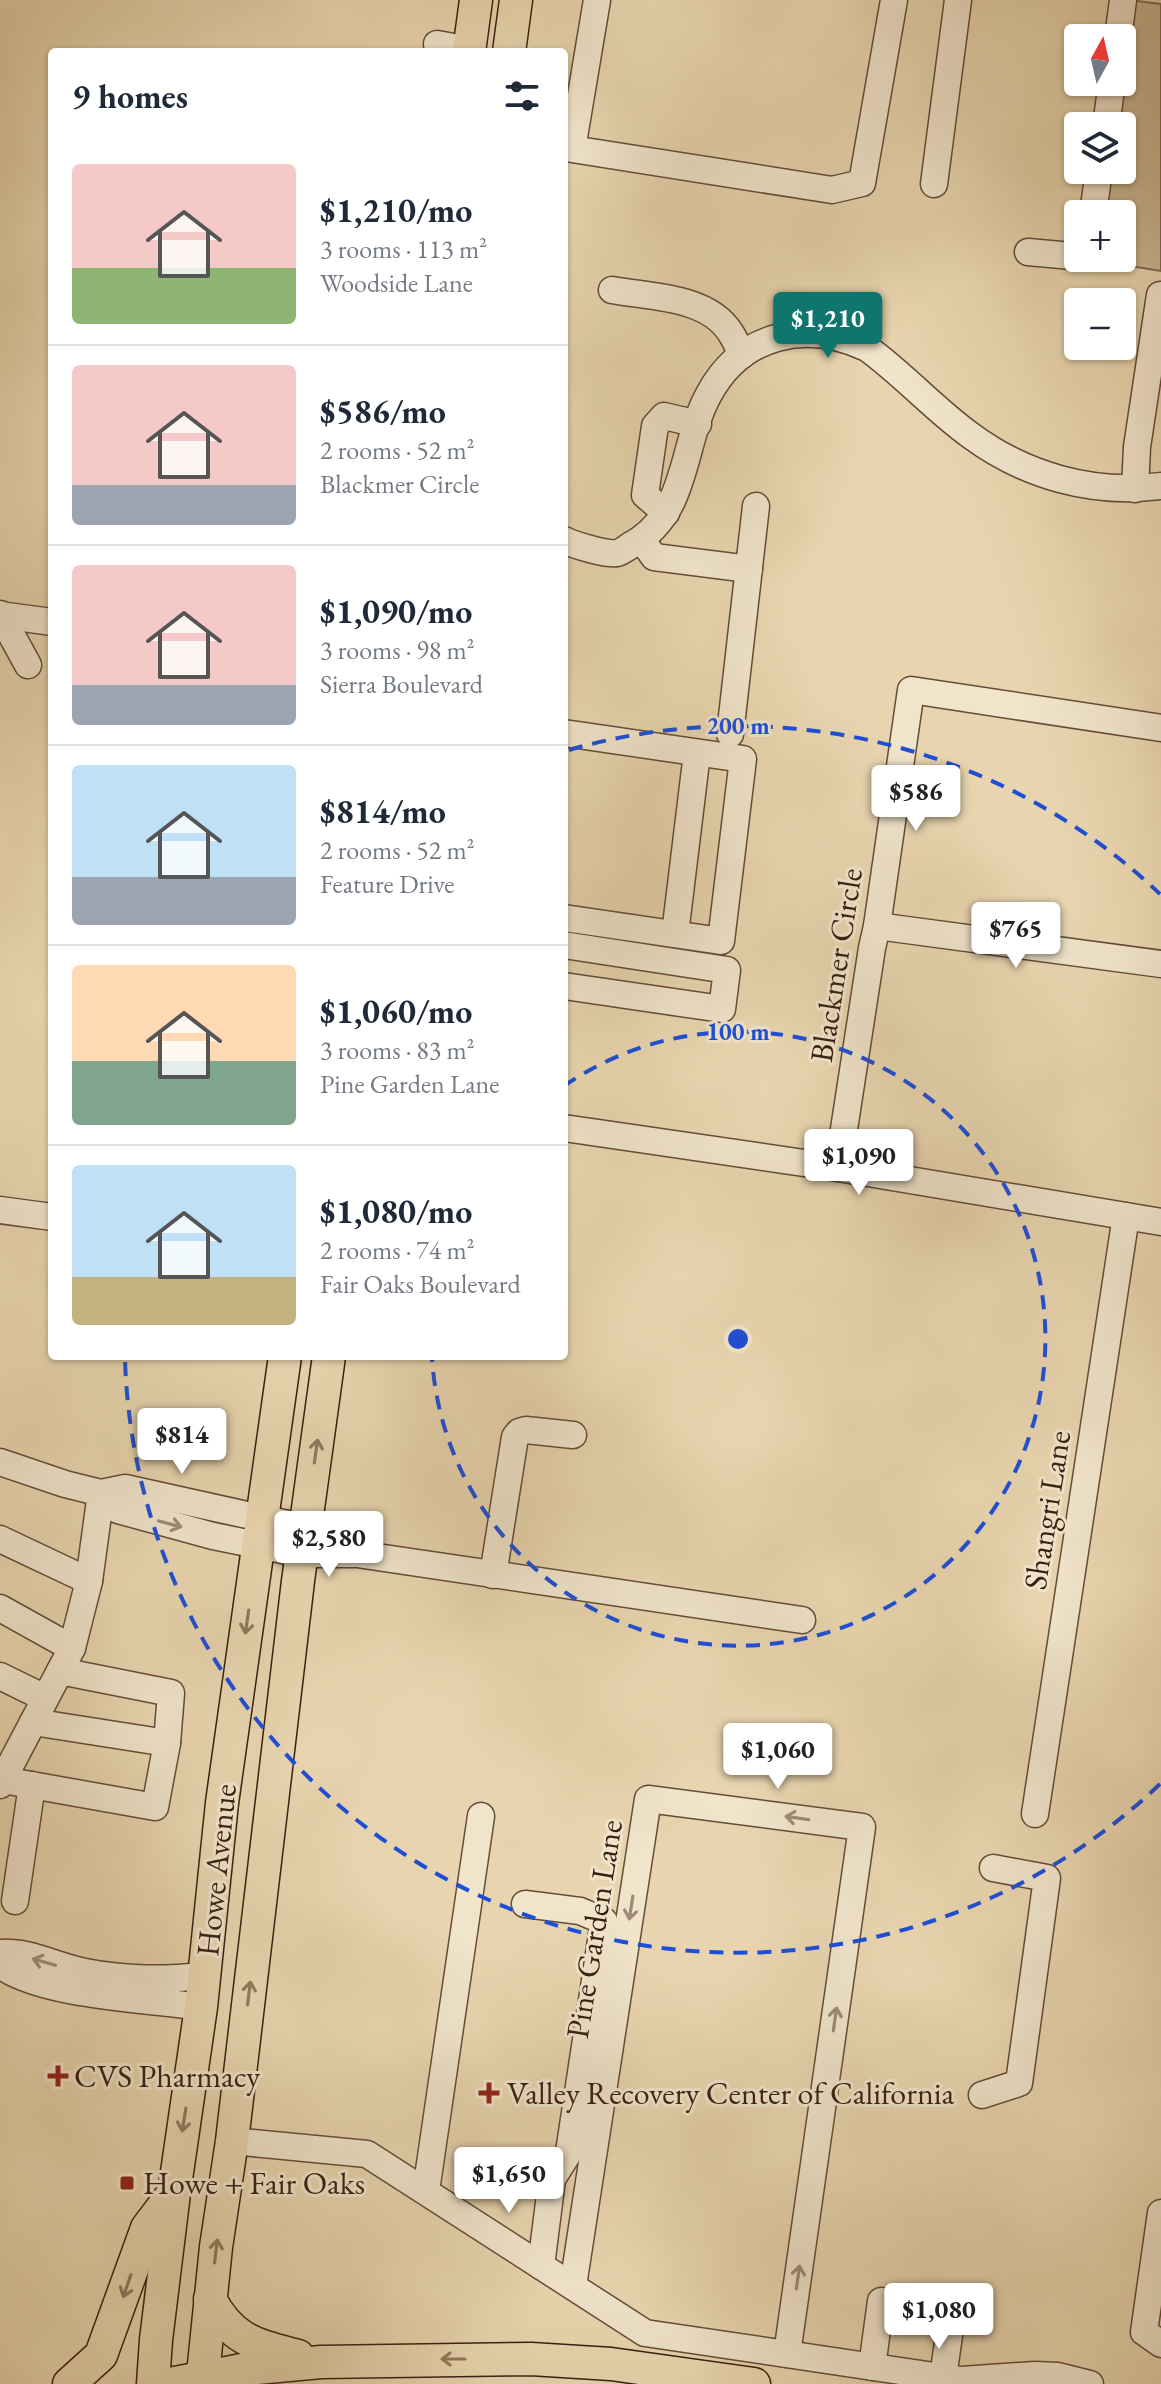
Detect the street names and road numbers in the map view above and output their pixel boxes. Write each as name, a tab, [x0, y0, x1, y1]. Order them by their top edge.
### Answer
street label: Blackmer Circle	[800, 865, 872, 1065]
street label: Shangri Lane	[1014, 1427, 1080, 1593]
street label: Howe Avenue	[186, 1782, 246, 1958]
street label: Pine Garden Lane	[556, 1817, 632, 2041]

